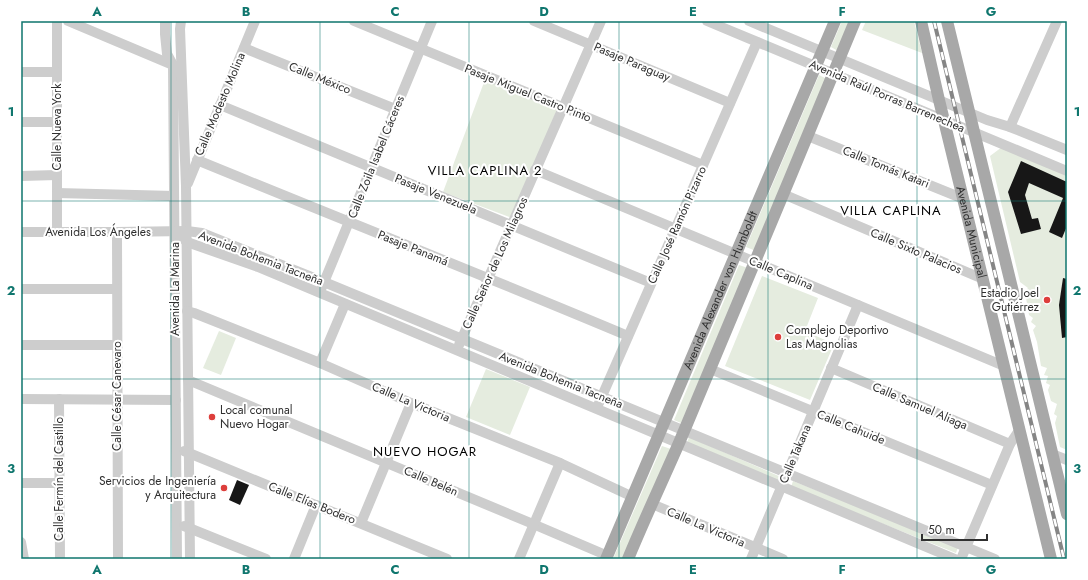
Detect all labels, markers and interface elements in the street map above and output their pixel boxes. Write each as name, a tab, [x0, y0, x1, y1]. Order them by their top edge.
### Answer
text: A	[91, 2, 102, 21]
text: B	[242, 2, 251, 21]
text: C	[390, 2, 400, 21]
text: D	[539, 2, 549, 21]
text: E	[689, 2, 697, 21]
text: F	[838, 2, 846, 21]
text: G	[986, 2, 997, 21]
street label: Pasaje Paraguay	[591, 38, 674, 86]
street label: Calle Modesto Molina	[190, 49, 250, 158]
street label: Avenida Raúl Porras Barrenechea	[806, 55, 968, 137]
street label: Calle México	[286, 57, 354, 99]
street label: Pasaje Miguel Castro Pinto	[462, 59, 594, 127]
street label: Calle Nueva York	[48, 83, 66, 171]
street label: Calle Zoila Isabel Cáceres	[343, 93, 409, 221]
text: 1	[8, 102, 14, 121]
text: 1	[1074, 102, 1080, 121]
street label: Calle Tomás Katari	[840, 141, 932, 193]
district label: VILLA CAPLINA 2	[428, 161, 542, 180]
street label: Calle José Ramón Pizarro	[643, 163, 711, 287]
street label: Pasaje Venezuela	[392, 169, 480, 219]
street label: Avenida Municipal	[951, 184, 991, 280]
street label: Calle Señor de Los Milagros	[458, 194, 532, 332]
district label: VILLA CAPLINA	[840, 201, 942, 220]
street label: Avenida Alexander von Humboldt	[679, 208, 762, 372]
street label: Avenida Los Ángeles	[45, 223, 151, 241]
street label: Calle Sixto Palacios	[867, 224, 965, 278]
street label: Avenida Bohemia Tacneña	[196, 226, 326, 290]
street label: Pasaje Panamá	[375, 226, 451, 270]
street label: Avenida La Marina	[166, 242, 184, 336]
street label: Calle Caplina	[746, 251, 816, 295]
text: 2	[7, 281, 15, 300]
text: 2	[1073, 281, 1081, 300]
place label: Estadio Joel Gutiérrez	[980, 284, 1039, 316]
marker: Estadio Joel Gutiérrez	[1042, 295, 1052, 305]
place label: Complejo Deportivo Las Magnolias	[786, 321, 889, 353]
marker: Complejo Deportivo Las Magnolias	[773, 332, 783, 342]
street label: Calle César Canevaro	[108, 341, 126, 451]
street label: Avenida Bohemia Tacneña	[496, 347, 626, 413]
street label: Calle La Victoria	[369, 377, 453, 427]
street label: Calle Samuel Aliaga	[870, 378, 971, 434]
place label: Local comunal Nuevo Hogar	[220, 401, 293, 433]
street label: Calle Cahuide	[814, 405, 888, 449]
marker: Local comunal Nuevo Hogar	[207, 412, 217, 422]
street label: Calle Fermín del Castillo	[50, 417, 68, 541]
street label: Calle Takana	[774, 421, 816, 486]
district label: NUEVO HOGAR	[373, 442, 477, 461]
text: 3	[7, 459, 15, 478]
text: 3	[1073, 459, 1081, 478]
street label: Calle Belén	[401, 461, 461, 501]
place label: Servicios de Ingeniería y Arquitectura	[99, 472, 216, 504]
street label: Calle Elías Bodero	[266, 477, 359, 529]
marker: Servicios de Ingeniería y Arquitectura	[219, 483, 229, 493]
street label: Calle La Victoria	[664, 502, 748, 552]
scale bar	[922, 516, 987, 542]
text: 50 m	[928, 521, 955, 539]
text: A	[91, 560, 102, 579]
text: B	[242, 560, 251, 579]
text: C	[390, 560, 400, 579]
text: D	[539, 560, 549, 579]
text: E	[689, 560, 697, 579]
text: F	[838, 560, 846, 579]
text: G	[986, 560, 997, 579]

